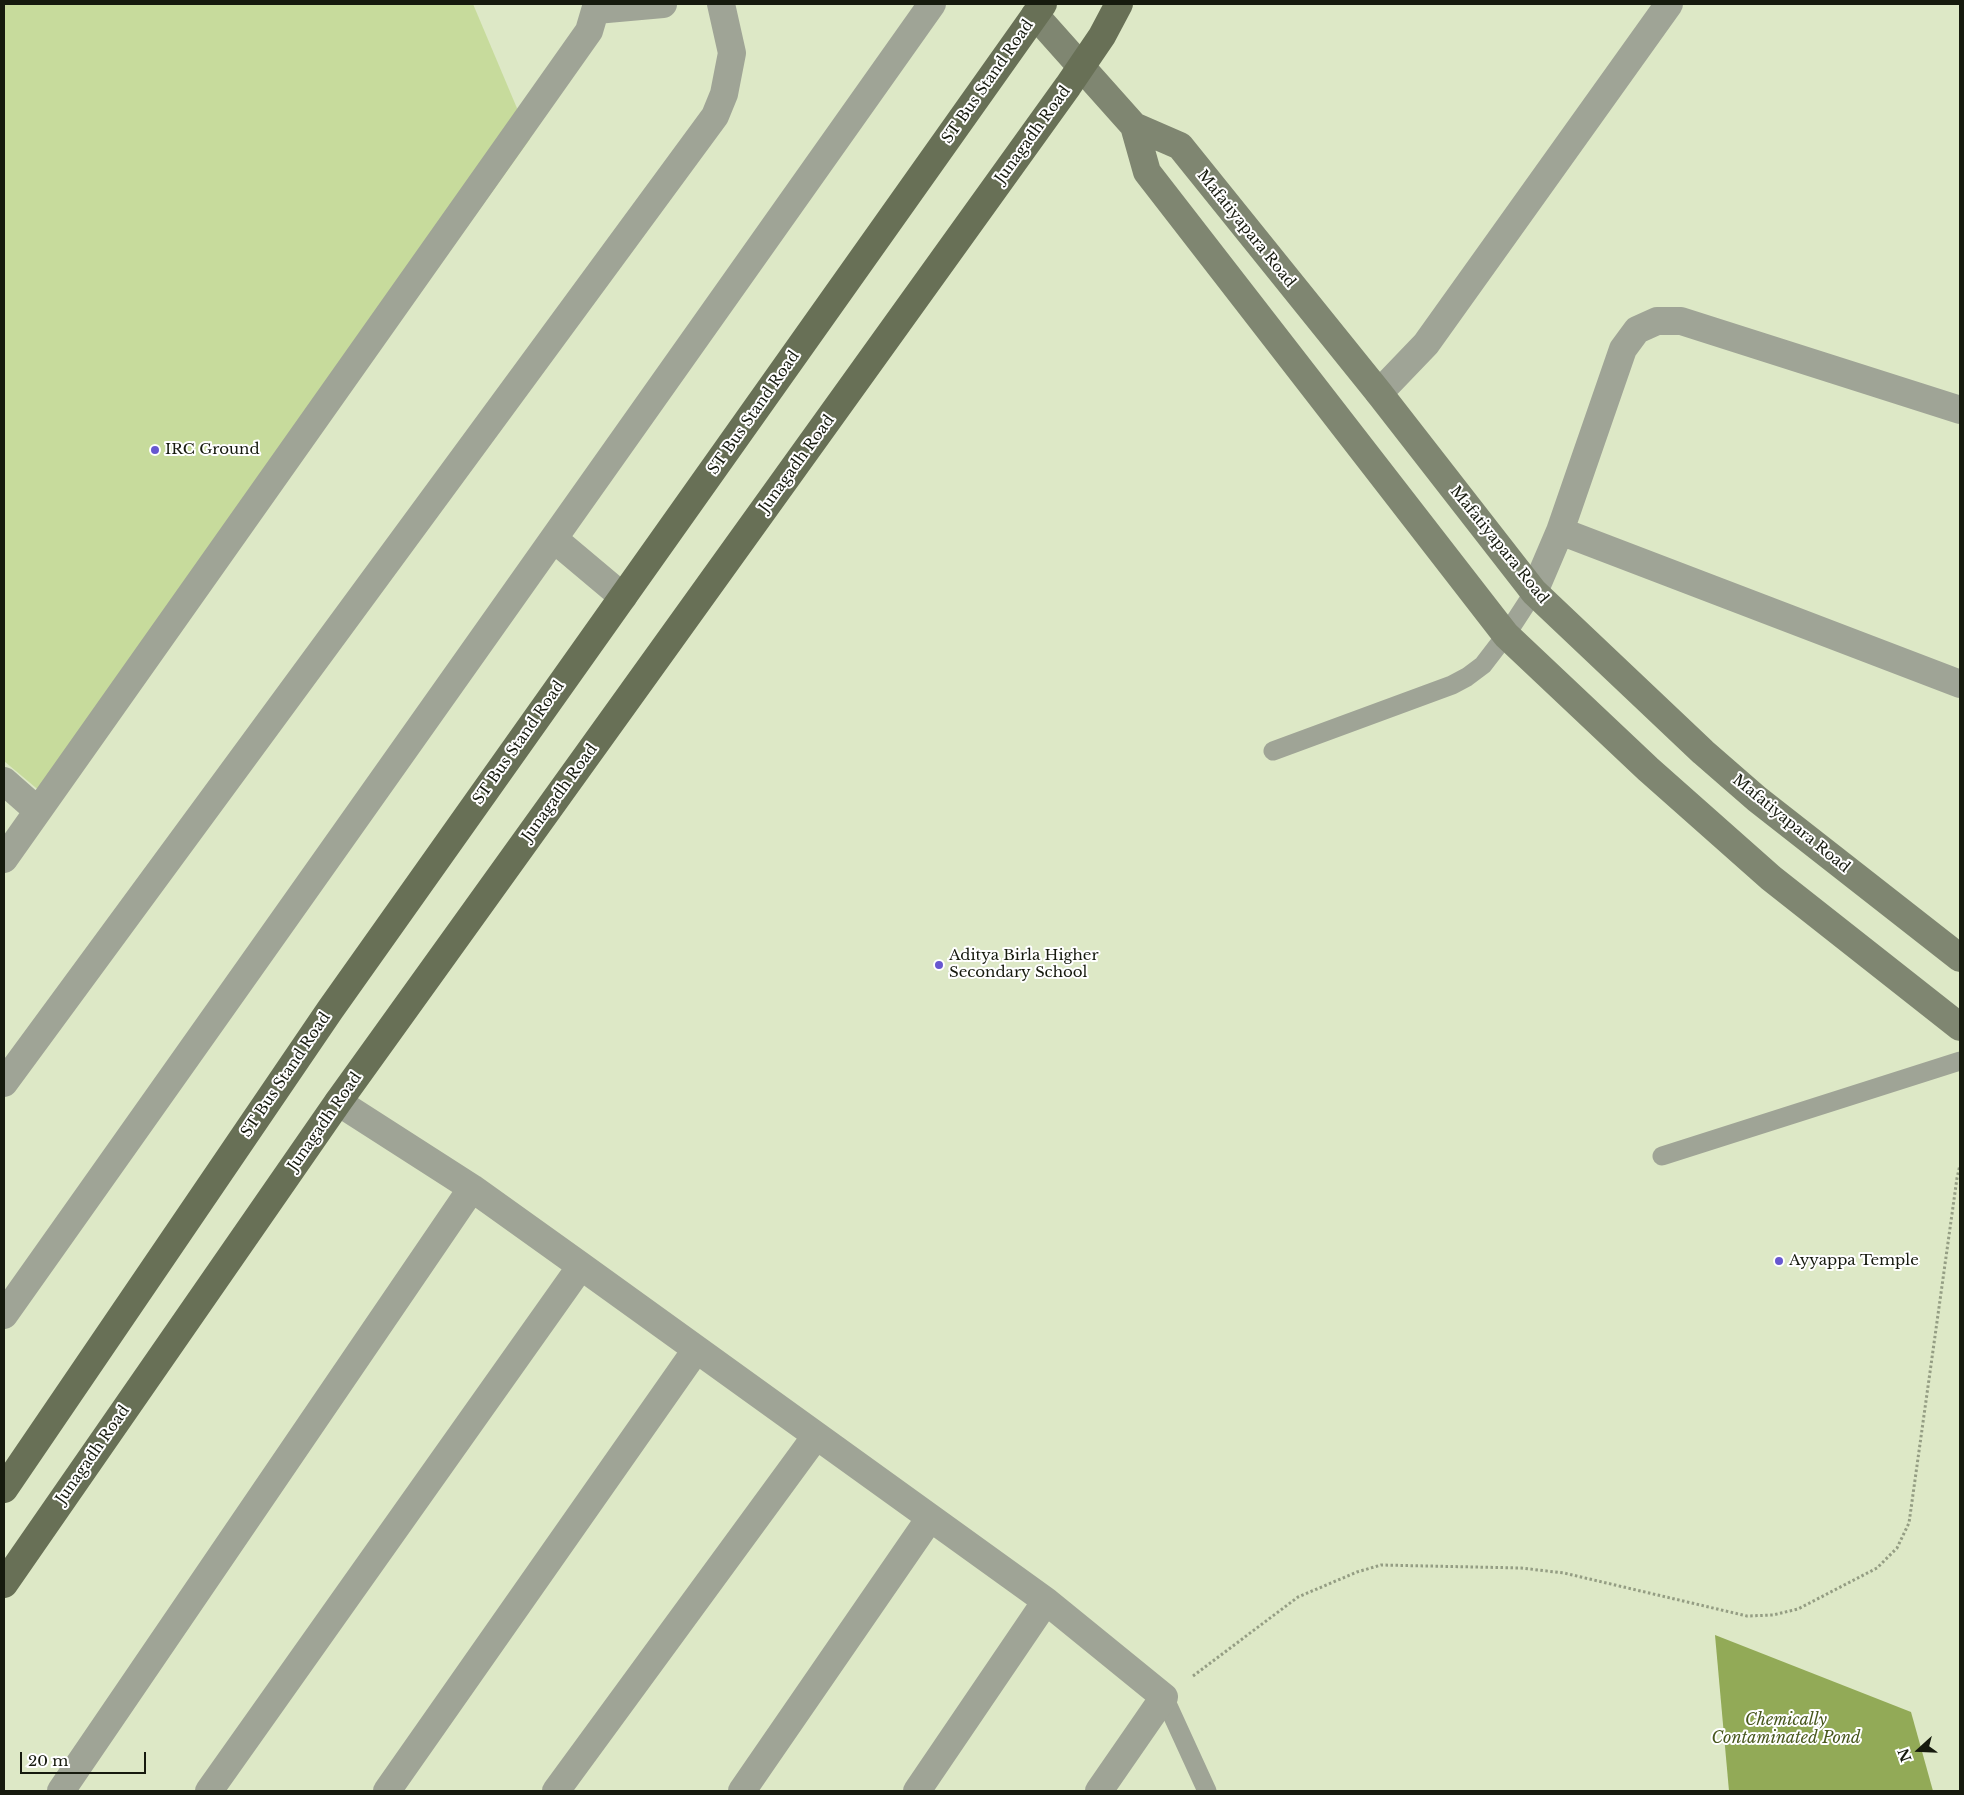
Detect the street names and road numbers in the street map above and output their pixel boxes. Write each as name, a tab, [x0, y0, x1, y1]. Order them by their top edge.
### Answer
street label: ST Bus Stand Road	[939, 17, 1037, 147]
street label: Junagadh Road	[992, 83, 1074, 187]
street label: Mafatiyapara Road	[1193, 167, 1299, 291]
street label: ST Bus Stand Road	[705, 348, 803, 478]
street label: Junagadh Road	[756, 412, 838, 516]
street label: Mafatiyapara Road	[1446, 483, 1552, 607]
street label: ST Bus Stand Road	[470, 678, 568, 808]
street label: Junagadh Road	[519, 741, 601, 845]
street label: Mafatiyapara Road	[1729, 771, 1853, 877]
street label: ST Bus Stand Road	[238, 1009, 334, 1141]
street label: Junagadh Road	[284, 1069, 366, 1175]
street label: Junagadh Road	[52, 1402, 134, 1508]

